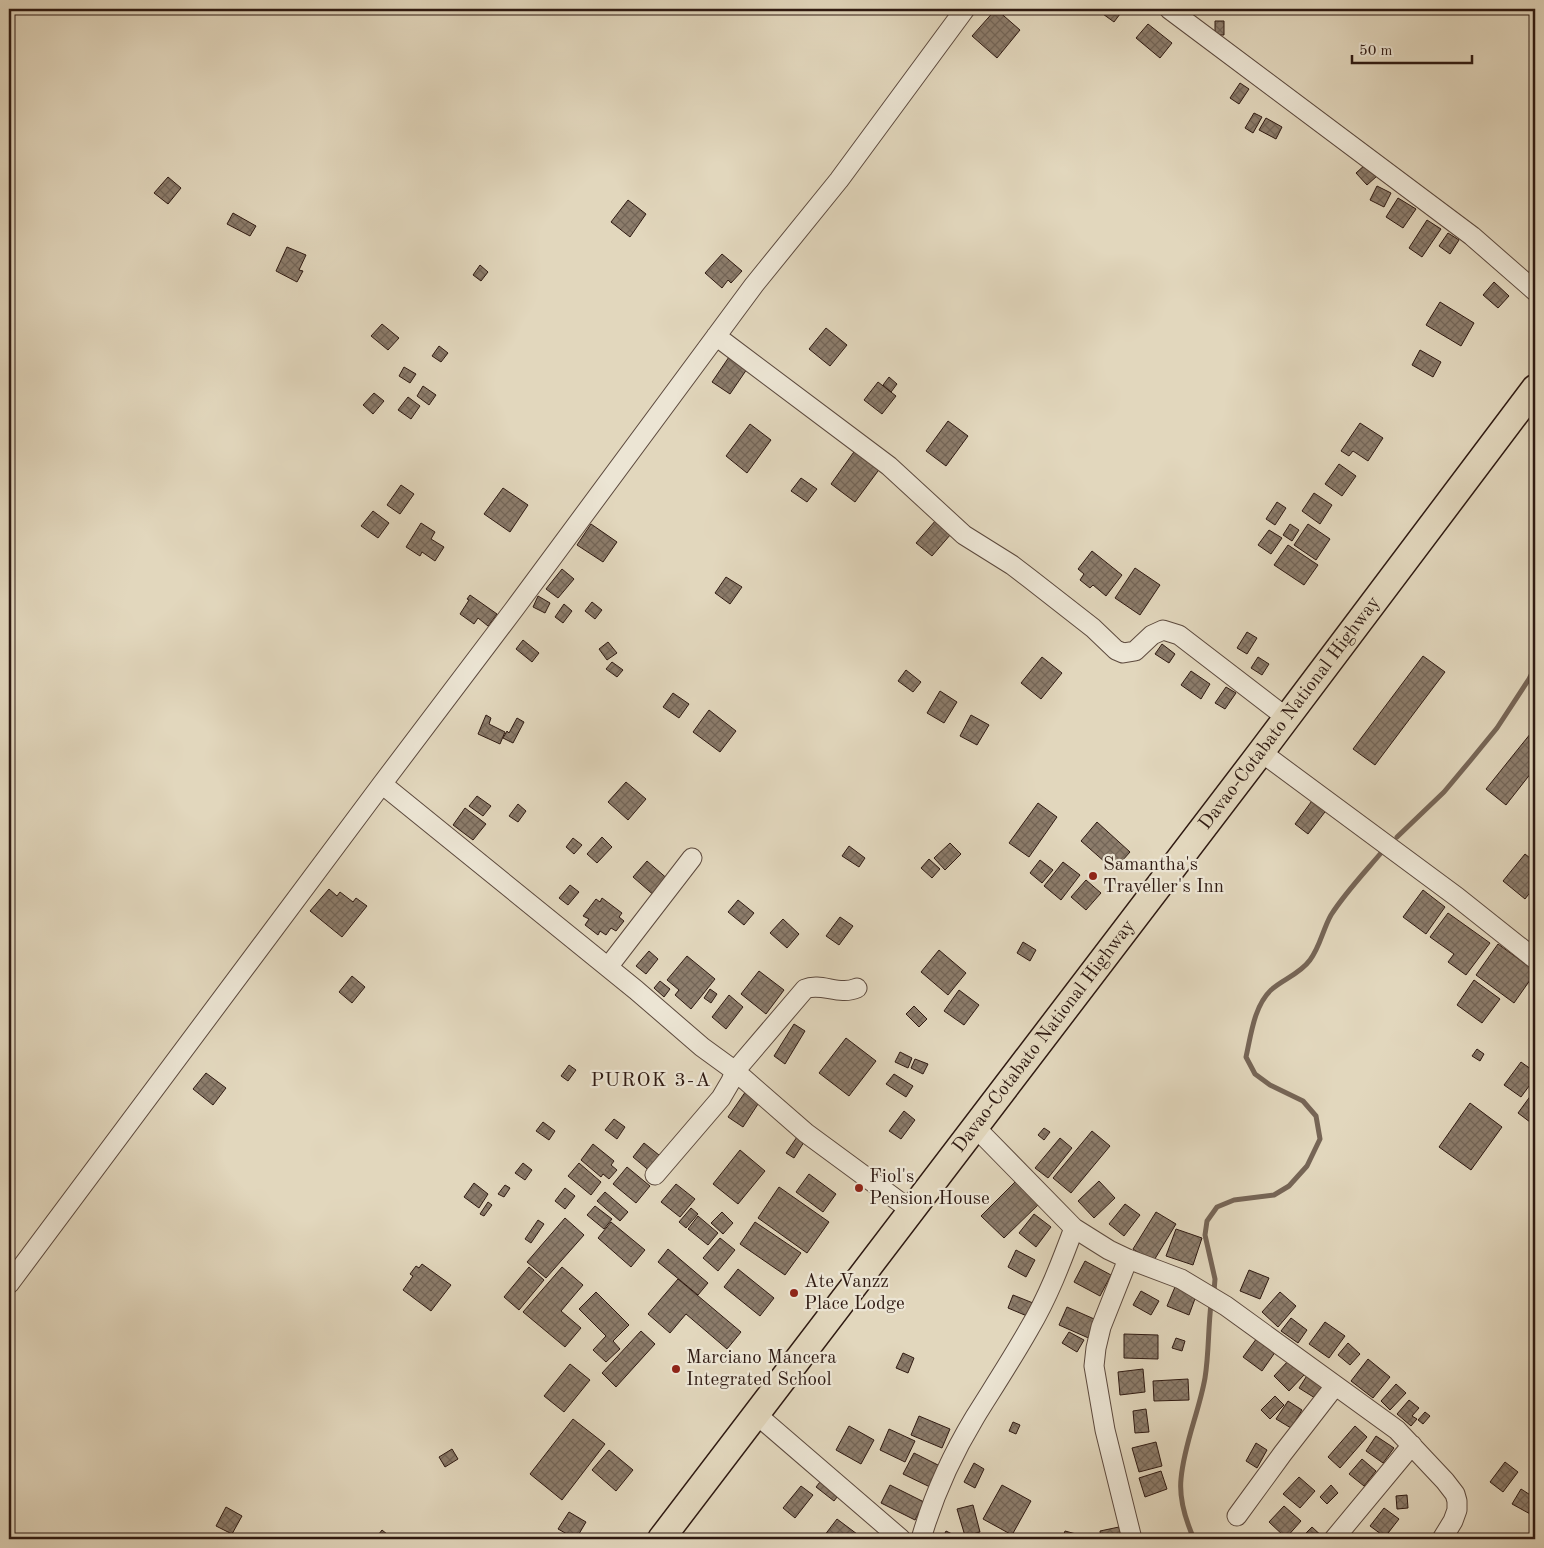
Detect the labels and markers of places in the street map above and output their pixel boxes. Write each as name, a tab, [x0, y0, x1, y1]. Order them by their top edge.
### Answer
place label: Samantha's Traveller's Inn	[1103, 856, 1224, 897]
marker: Samantha's Traveller's Inn	[1087, 870, 1099, 882]
place label: Fiol's Pension House	[869, 1168, 990, 1209]
marker: Fiol's Pension House	[853, 1182, 865, 1194]
place label: Ate Vanzz Place Lodge	[804, 1273, 905, 1314]
marker: Ate Vanzz Place Lodge	[788, 1287, 800, 1299]
place label: Marciano Mancera Integrated School	[686, 1349, 837, 1390]
marker: Marciano Mancera Integrated School	[670, 1363, 682, 1375]

